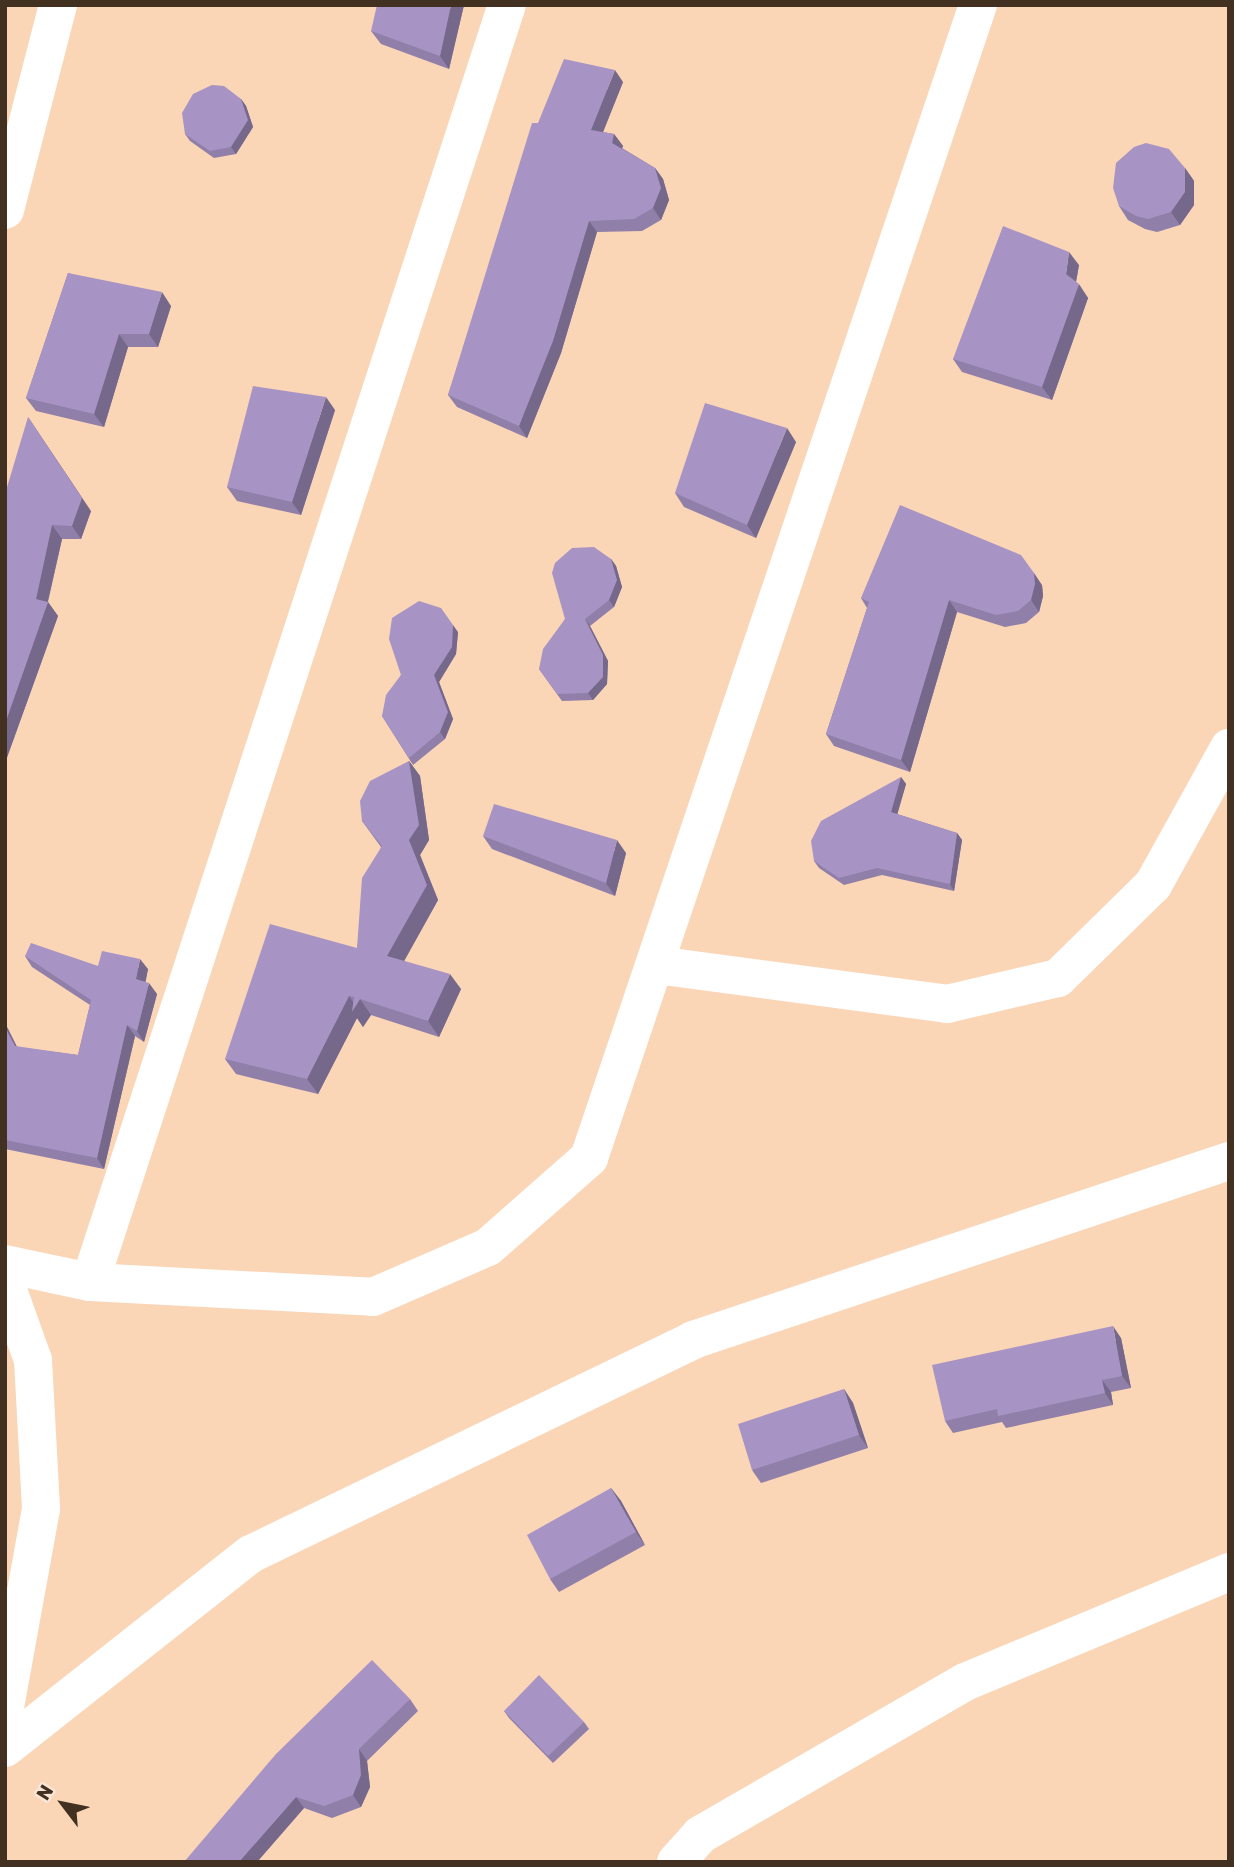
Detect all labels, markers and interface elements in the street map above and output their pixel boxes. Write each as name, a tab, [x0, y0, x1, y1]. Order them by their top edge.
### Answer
north arrow	[28, 1769, 98, 1839]
text: N	[31, 1781, 58, 1805]

